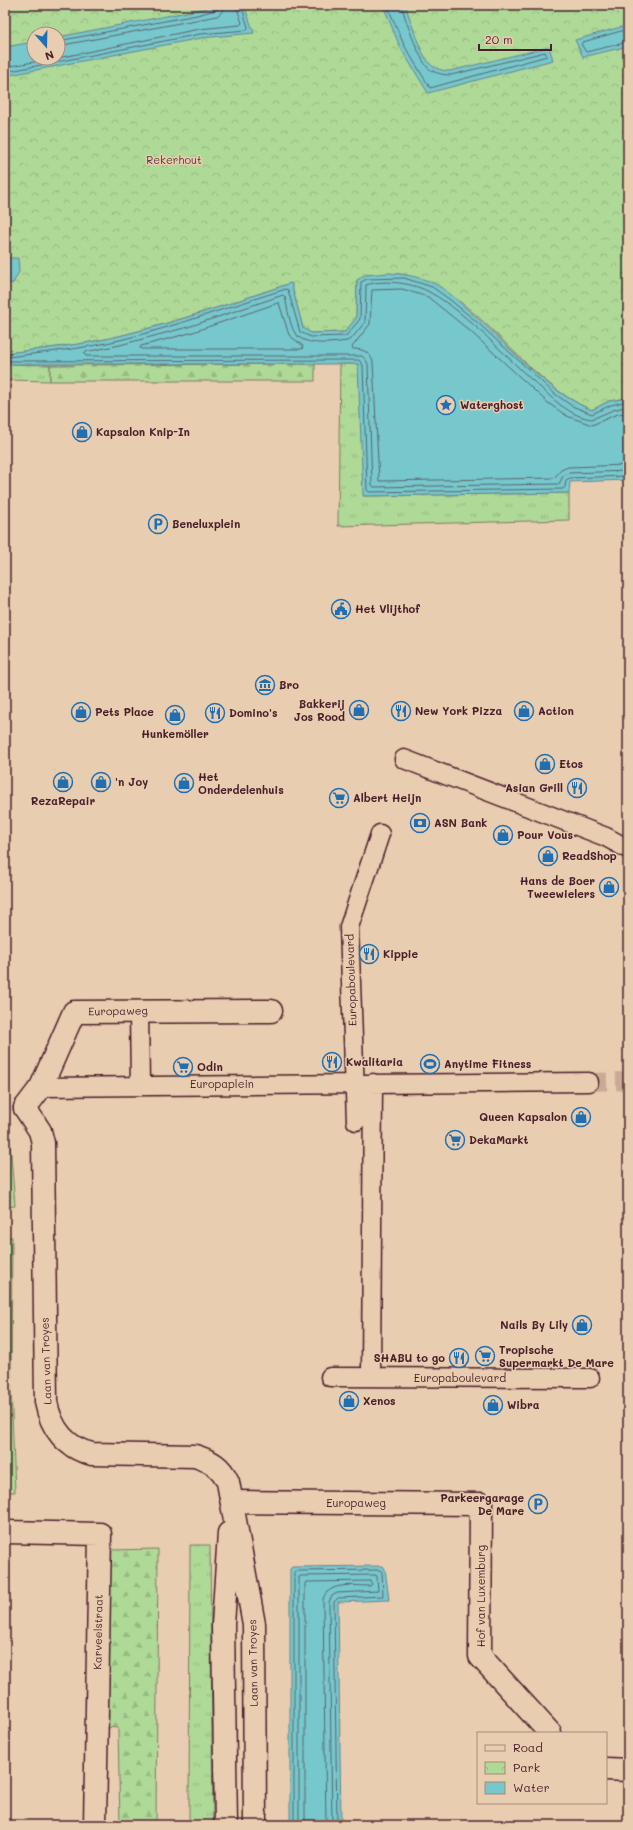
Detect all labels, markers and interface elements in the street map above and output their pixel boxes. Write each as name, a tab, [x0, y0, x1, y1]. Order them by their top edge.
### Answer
north arrow	[26, 26, 66, 66]
scale bar	[479, 26, 551, 52]
text: 20 m	[485, 31, 513, 47]
text: N	[43, 47, 56, 64]
park label: Rekerhout	[146, 152, 202, 167]
place icon: Waterghost	[435, 394, 457, 416]
place label: Waterghost	[460, 397, 523, 412]
shop icon: Kapsalon Knip-In	[71, 421, 93, 443]
place label: Kapsalon Knip-In	[96, 424, 190, 439]
parking icon: Beneluxplein	[147, 513, 169, 535]
place label: Beneluxplein	[172, 516, 240, 531]
public building icon: Het Vlijthof	[330, 598, 352, 620]
place label: Het Vlijthof	[355, 601, 420, 616]
museum icon: Bro	[254, 674, 276, 696]
place label: Bro	[279, 677, 299, 692]
place label: Bakkerij Jos Rood	[294, 696, 345, 724]
shop icon: Bakkerij Jos Rood	[348, 699, 370, 721]
restaurant icon: New York Pizza	[390, 700, 412, 722]
shop icon: Action	[513, 700, 535, 722]
shop icon: Pets Place	[70, 701, 92, 723]
restaurant icon: Domino's	[204, 702, 226, 724]
place label: New York Pizza	[415, 703, 502, 718]
place label: Action	[538, 703, 574, 718]
place label: Pets Place	[95, 704, 154, 719]
shop icon: Hunkemöller	[164, 704, 186, 726]
place label: Domino's	[229, 705, 278, 720]
place label: Hunkemöller	[141, 726, 209, 741]
shop icon: Etos	[534, 753, 556, 775]
place label: Etos	[559, 756, 584, 771]
place label: Het Onderdelenhuis	[198, 769, 284, 797]
shop icon: RezaRepair	[52, 771, 74, 793]
shop icon: 'n Joy	[90, 771, 112, 793]
shop icon: Het Onderdelenhuis	[173, 772, 195, 794]
place label: 'n Joy	[115, 774, 148, 789]
restaurant icon: Asian Grill	[566, 777, 588, 799]
place label: Asian Grill	[505, 780, 563, 795]
supermarket icon: Albert Heijn	[328, 787, 350, 809]
place label: Albert Heijn	[353, 790, 421, 805]
place label: RezaRepair	[31, 793, 95, 808]
bank icon: ASN Bank	[409, 812, 431, 834]
place label: ASN Bank	[434, 815, 487, 830]
shop icon: Pour Vous	[492, 824, 514, 846]
place label: Pour Vous	[517, 827, 573, 842]
shop icon: ReadShop	[537, 845, 559, 867]
place label: ReadShop	[562, 848, 617, 863]
place label: Hans de Boer Tweewielers	[520, 873, 595, 901]
shop icon: Hans de Boer Tweewielers	[598, 876, 620, 898]
street label: Europaboulevard	[341, 934, 360, 1026]
restaurant icon: Kippie	[358, 943, 380, 965]
place label: Kippie	[383, 946, 419, 961]
street label: Europaweg	[88, 1002, 148, 1019]
restaurant icon: Kwalitaria	[321, 1051, 343, 1073]
sports icon: Anytime Fitness	[419, 1053, 441, 1075]
place label: Kwalitaria	[346, 1054, 403, 1069]
supermarket icon: Odin	[172, 1056, 194, 1078]
place label: Anytime Fitness	[444, 1056, 532, 1071]
place label: Odin	[197, 1059, 223, 1074]
street label: Europaplein	[190, 1076, 254, 1091]
shop icon: Queen Kapsalon	[570, 1106, 592, 1128]
place label: Queen Kapsalon	[479, 1109, 567, 1124]
supermarket icon: DekaMarkt	[444, 1129, 466, 1151]
place label: DekaMarkt	[469, 1132, 528, 1147]
shop icon: Nails By Lily	[571, 1314, 593, 1336]
street label: Laan van Troyes	[36, 1317, 55, 1405]
place label: Nails By Lily	[500, 1317, 568, 1332]
place label: Tropische Supermarkt De Mare	[499, 1342, 614, 1370]
supermarket icon: Tropische Supermarkt De Mare	[474, 1345, 496, 1367]
restaurant icon: SHABU to go	[448, 1347, 470, 1369]
place label: SHABU to go	[374, 1350, 445, 1365]
street label: Europaboulevard	[414, 1370, 506, 1385]
shop icon: Xenos	[338, 1390, 360, 1412]
place label: Xenos	[363, 1393, 396, 1408]
shop icon: Wibra	[482, 1394, 504, 1416]
place label: Wibra	[507, 1397, 540, 1412]
place label: Parkeergarage De Mare	[440, 1490, 524, 1518]
parking icon: Parkeergarage De Mare	[527, 1493, 549, 1515]
street label: Europaweg	[326, 1495, 386, 1510]
street label: Hof van Luxemburg	[473, 1545, 488, 1647]
street label: Karveelstraat	[89, 1594, 106, 1670]
street label: Laan van Troyes	[244, 1619, 261, 1707]
legend	[477, 1732, 607, 1804]
text: Road	[513, 1739, 543, 1755]
text: Park	[513, 1759, 540, 1775]
text: Water	[513, 1779, 550, 1795]

